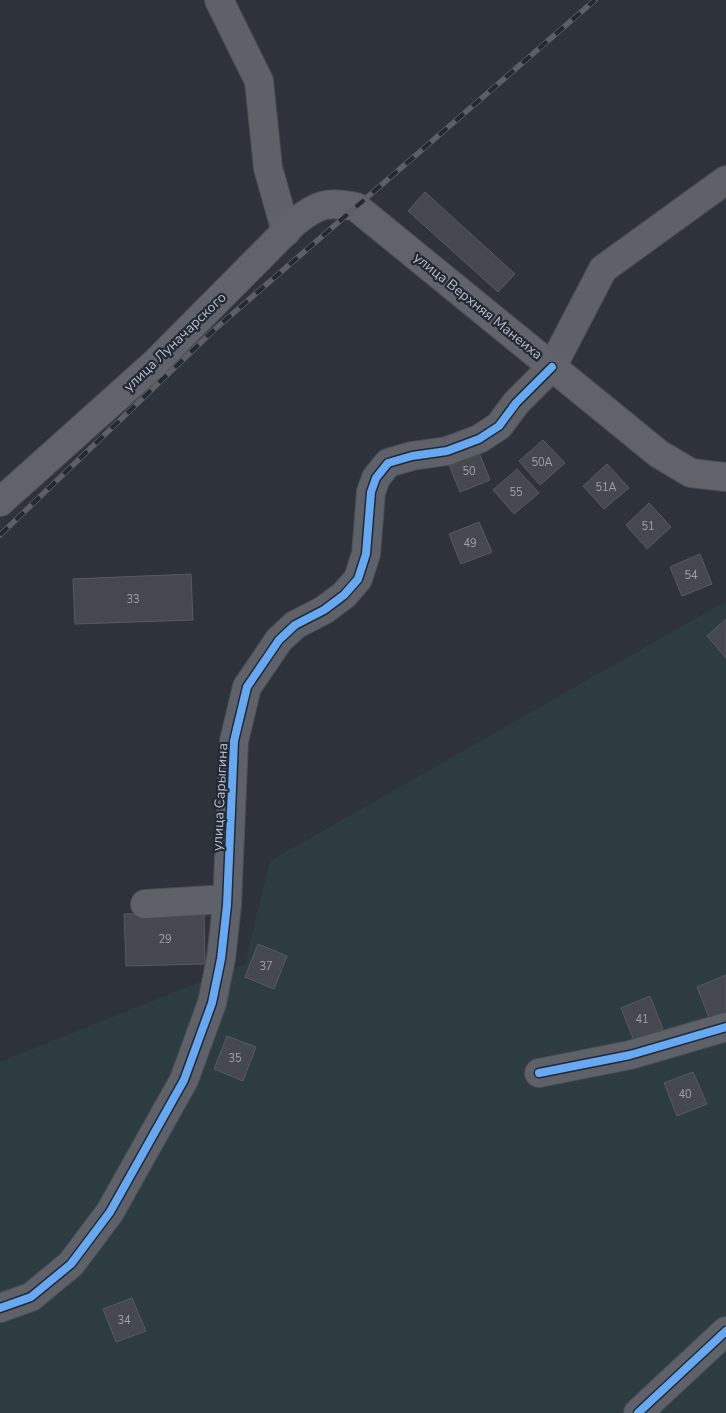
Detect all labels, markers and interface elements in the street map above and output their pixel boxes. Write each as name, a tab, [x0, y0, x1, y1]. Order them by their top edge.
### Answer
street label: улица Верхняя Манеиха	[410, 248, 546, 364]
street label: улица Луначарского	[120, 288, 230, 396]
house number: 50А	[531, 455, 553, 470]
house number: 50	[462, 464, 476, 479]
house number: 51А	[595, 480, 617, 495]
house number: 55	[509, 485, 523, 500]
house number: 51	[641, 519, 655, 534]
house number: 49	[463, 536, 477, 551]
house number: 54	[684, 568, 698, 583]
house number: 33	[126, 592, 140, 607]
street label: улица Сарыгина	[208, 743, 232, 851]
house number: 29	[158, 932, 172, 947]
house number: 37	[259, 959, 273, 974]
house number: 41	[635, 1012, 649, 1027]
house number: 35	[228, 1051, 242, 1066]
house number: 40	[678, 1087, 692, 1102]
house number: 34	[117, 1313, 131, 1328]

